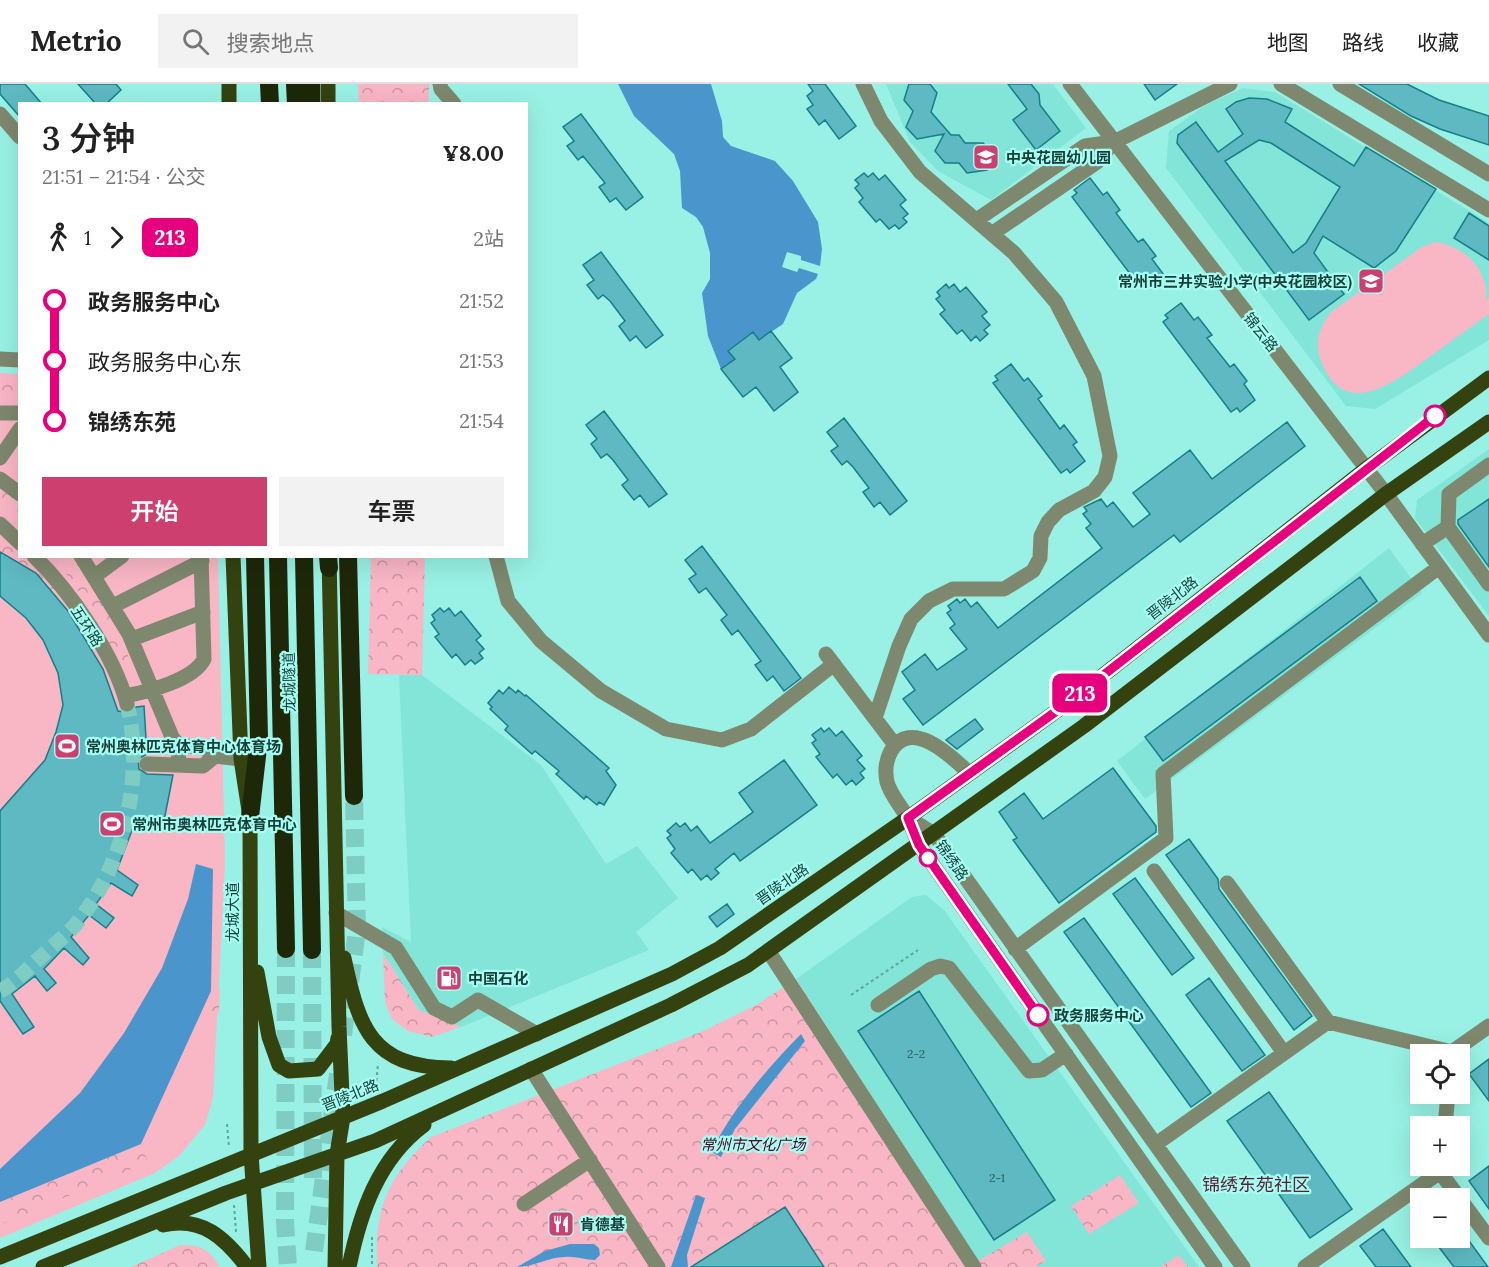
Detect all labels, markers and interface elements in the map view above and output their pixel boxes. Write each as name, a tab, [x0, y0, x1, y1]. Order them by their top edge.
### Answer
search box	[158, 14, 578, 68]
text: Metrio	[30, 23, 122, 59]
icon: search	[179, 25, 212, 58]
text: 搜索地点	[227, 29, 315, 57]
text: 地图	[1267, 29, 1309, 56]
text: 路线	[1342, 29, 1384, 56]
text: 收藏	[1417, 29, 1459, 56]
text: 3 分钟	[42, 117, 135, 159]
text: ¥8.00	[443, 139, 504, 167]
school or university icon: 中央花园幼儿园	[971, 142, 1001, 172]
place label: 中央花园幼儿园	[1006, 148, 1111, 167]
text: 21:51 – 21:54 · 公交	[42, 164, 206, 189]
icon: walk	[42, 221, 75, 254]
icon: forward	[100, 221, 133, 254]
text: 213	[154, 224, 186, 251]
text: 1	[84, 225, 91, 250]
text: 2站	[473, 226, 504, 251]
school or university icon: 常州市三井实验小学(中央花园校区)	[1356, 266, 1386, 296]
place label: 常州市三井实验小学(中央花园校区)	[1118, 272, 1353, 292]
text: 政务服务中心	[88, 288, 220, 316]
text: 21:52	[459, 288, 504, 313]
street label: 锦云路	[1240, 308, 1282, 356]
text: 政务服务中心东	[88, 348, 242, 376]
text: 21:53	[459, 348, 504, 373]
unlabelled marker	[1424, 405, 1446, 427]
text: 锦绣东苑	[88, 408, 176, 436]
text: 21:54	[459, 408, 504, 433]
button: 开始	[42, 477, 267, 546]
button: 车票	[279, 477, 504, 546]
street label: 晋陵北路	[1143, 572, 1201, 624]
street label: 五环路	[67, 602, 107, 650]
street label: 龙城隧道	[279, 652, 299, 712]
line badge: 213	[1046, 674, 1114, 712]
text: 213	[1064, 680, 1096, 707]
sports icon: 常州奥林匹克体育中心体育场	[52, 731, 82, 761]
place label: 常州奥林匹克体育中心体育场	[86, 737, 281, 756]
sports icon: 常州市奥林匹克体育中心	[97, 809, 127, 839]
place label: 常州市奥林匹克体育中心	[132, 815, 297, 834]
street label: 锦绣路	[932, 836, 972, 884]
unlabelled marker	[919, 849, 937, 867]
street label: 晋陵北路	[752, 859, 812, 909]
street label: 龙城大道	[223, 882, 242, 942]
fuel station icon: 中国石化	[434, 963, 464, 993]
place label: 中国石化	[468, 969, 528, 988]
marker: 政务服务中心	[1027, 1004, 1049, 1026]
place label: 政务服务中心	[1054, 1006, 1144, 1025]
map controls	[1410, 1044, 1470, 1248]
button: locate	[1410, 1044, 1470, 1104]
house number: 2-2	[907, 1046, 925, 1061]
street label: 晋陵北路	[319, 1075, 381, 1115]
button: +	[1410, 1116, 1470, 1176]
park label: 常州市文化广场	[700, 1135, 807, 1154]
house number: 2-1	[989, 1170, 1005, 1185]
district label: 锦绣东苑社区	[1202, 1173, 1310, 1196]
button: −	[1410, 1188, 1470, 1248]
restaurant icon: 肯德基	[546, 1209, 576, 1239]
place label: 肯德基	[580, 1215, 625, 1234]

